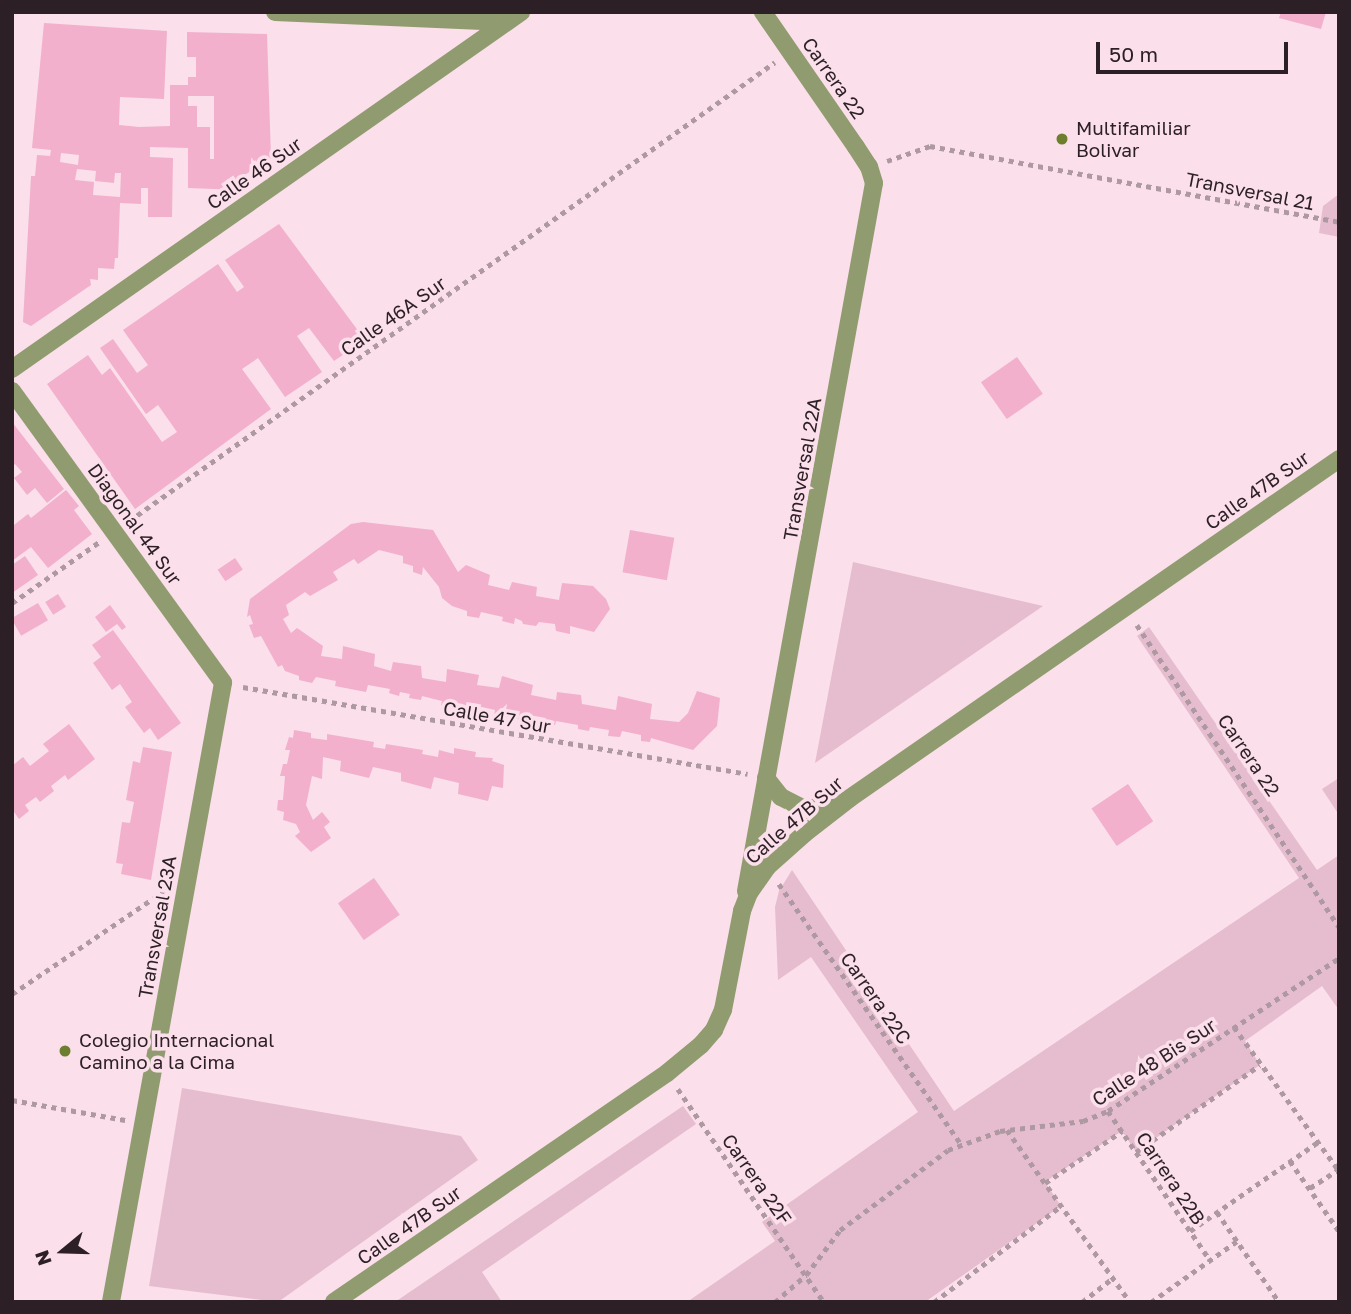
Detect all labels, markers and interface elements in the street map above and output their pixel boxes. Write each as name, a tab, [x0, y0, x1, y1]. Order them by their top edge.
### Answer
scale bar	[1099, 28, 1292, 72]
street label: Carrera 22	[798, 33, 870, 123]
text: 50 m	[1109, 41, 1158, 67]
place label: Multifamiliar Bolivar	[1076, 117, 1191, 161]
marker: Multifamiliar Bolivar	[1054, 131, 1070, 147]
street label: Calle 46 Sur	[202, 132, 306, 214]
street label: Transversal 21	[1184, 167, 1316, 215]
street label: Calle 46A Sur	[336, 271, 450, 361]
street label: Transversal 22A	[778, 396, 826, 542]
street label: Calle 47B Sur	[1201, 446, 1313, 534]
street label: Diagonal 44 Sur	[83, 459, 187, 589]
street label: Calle 47 Sur	[441, 696, 553, 738]
street label: Carrera 22	[1213, 710, 1285, 800]
street label: Calle 47B Sur	[741, 772, 847, 868]
street label: Transversal 23A	[133, 854, 181, 1000]
street label: Carrera 22C	[836, 948, 916, 1048]
street label: Calle 48 Bis Sur	[1088, 1013, 1220, 1111]
place label: Colegio Internacional Camino a la Cima	[79, 1029, 274, 1073]
marker: Colegio Internacional Camino a la Cima	[57, 1043, 73, 1059]
street label: Carrera 22B	[1132, 1127, 1210, 1229]
street label: Carrera 22F	[717, 1129, 797, 1229]
street label: Calle 47B Sur	[353, 1181, 465, 1269]
north arrow	[28, 1216, 98, 1286]
text: N	[29, 1247, 56, 1269]

